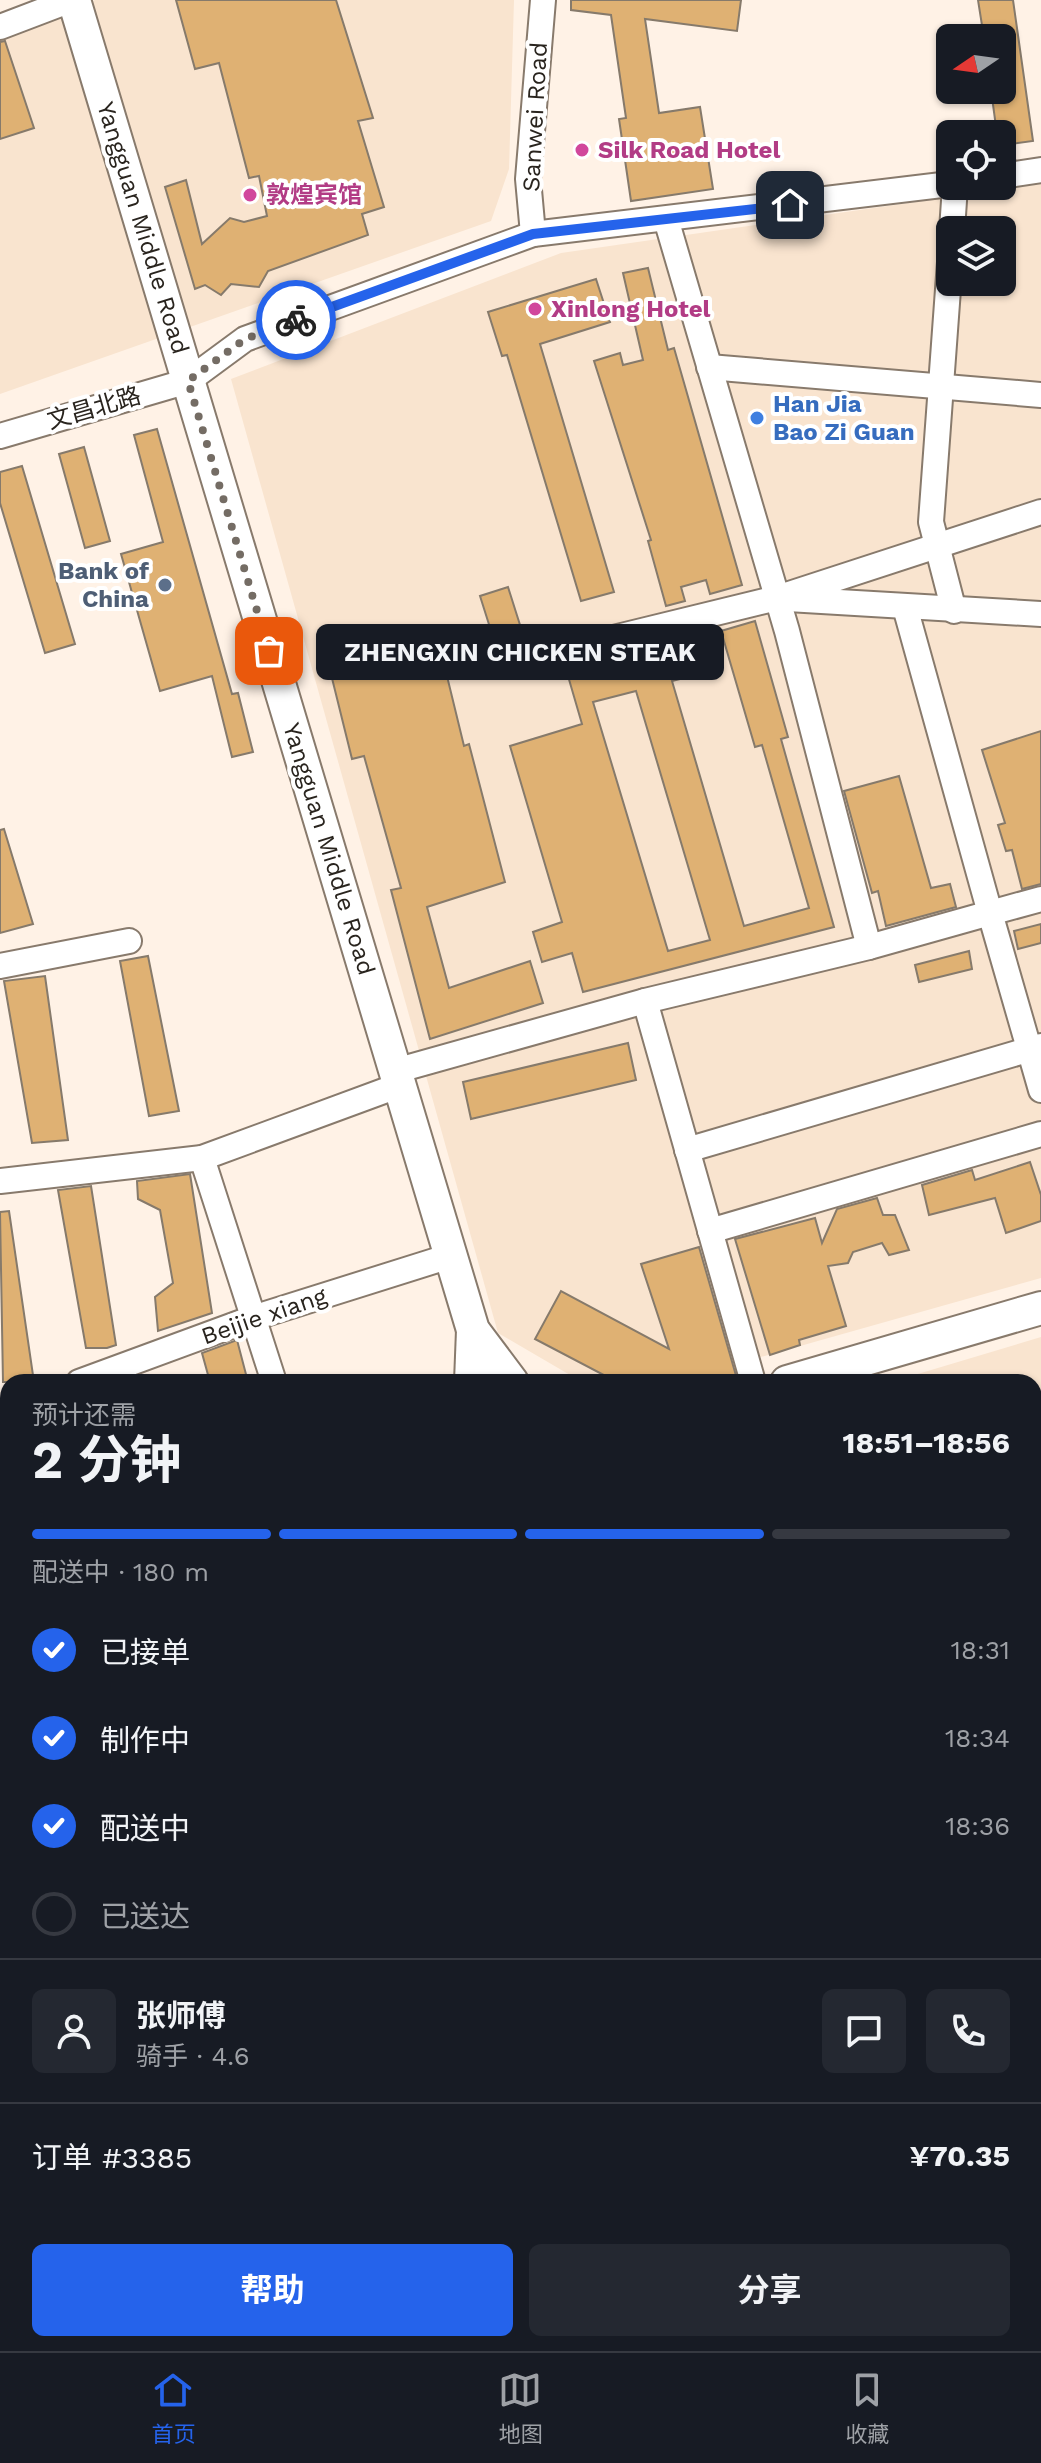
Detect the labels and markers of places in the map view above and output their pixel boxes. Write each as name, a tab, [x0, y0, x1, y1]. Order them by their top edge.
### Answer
place label: Silk Road Hotel	[598, 136, 780, 164]
marker: Silk Road Hotel	[573, 141, 591, 159]
pin	[756, 171, 824, 239]
place label: 敦煌宾馆	[266, 181, 362, 209]
marker: 敦煌宾馆	[241, 186, 259, 204]
place label: Xinlong Hotel	[551, 295, 711, 323]
marker: Xinlong Hotel	[526, 300, 544, 318]
place label: Han Jia Bao Zi Guan	[773, 390, 915, 446]
marker: Han Jia Bao Zi Guan	[748, 409, 766, 427]
place label: Bank of China	[58, 557, 149, 613]
marker: Bank of China	[156, 576, 174, 594]
pin	[235, 617, 303, 685]
callout: ZHENGXIN CHICKEN STEAK	[317, 623, 725, 679]

